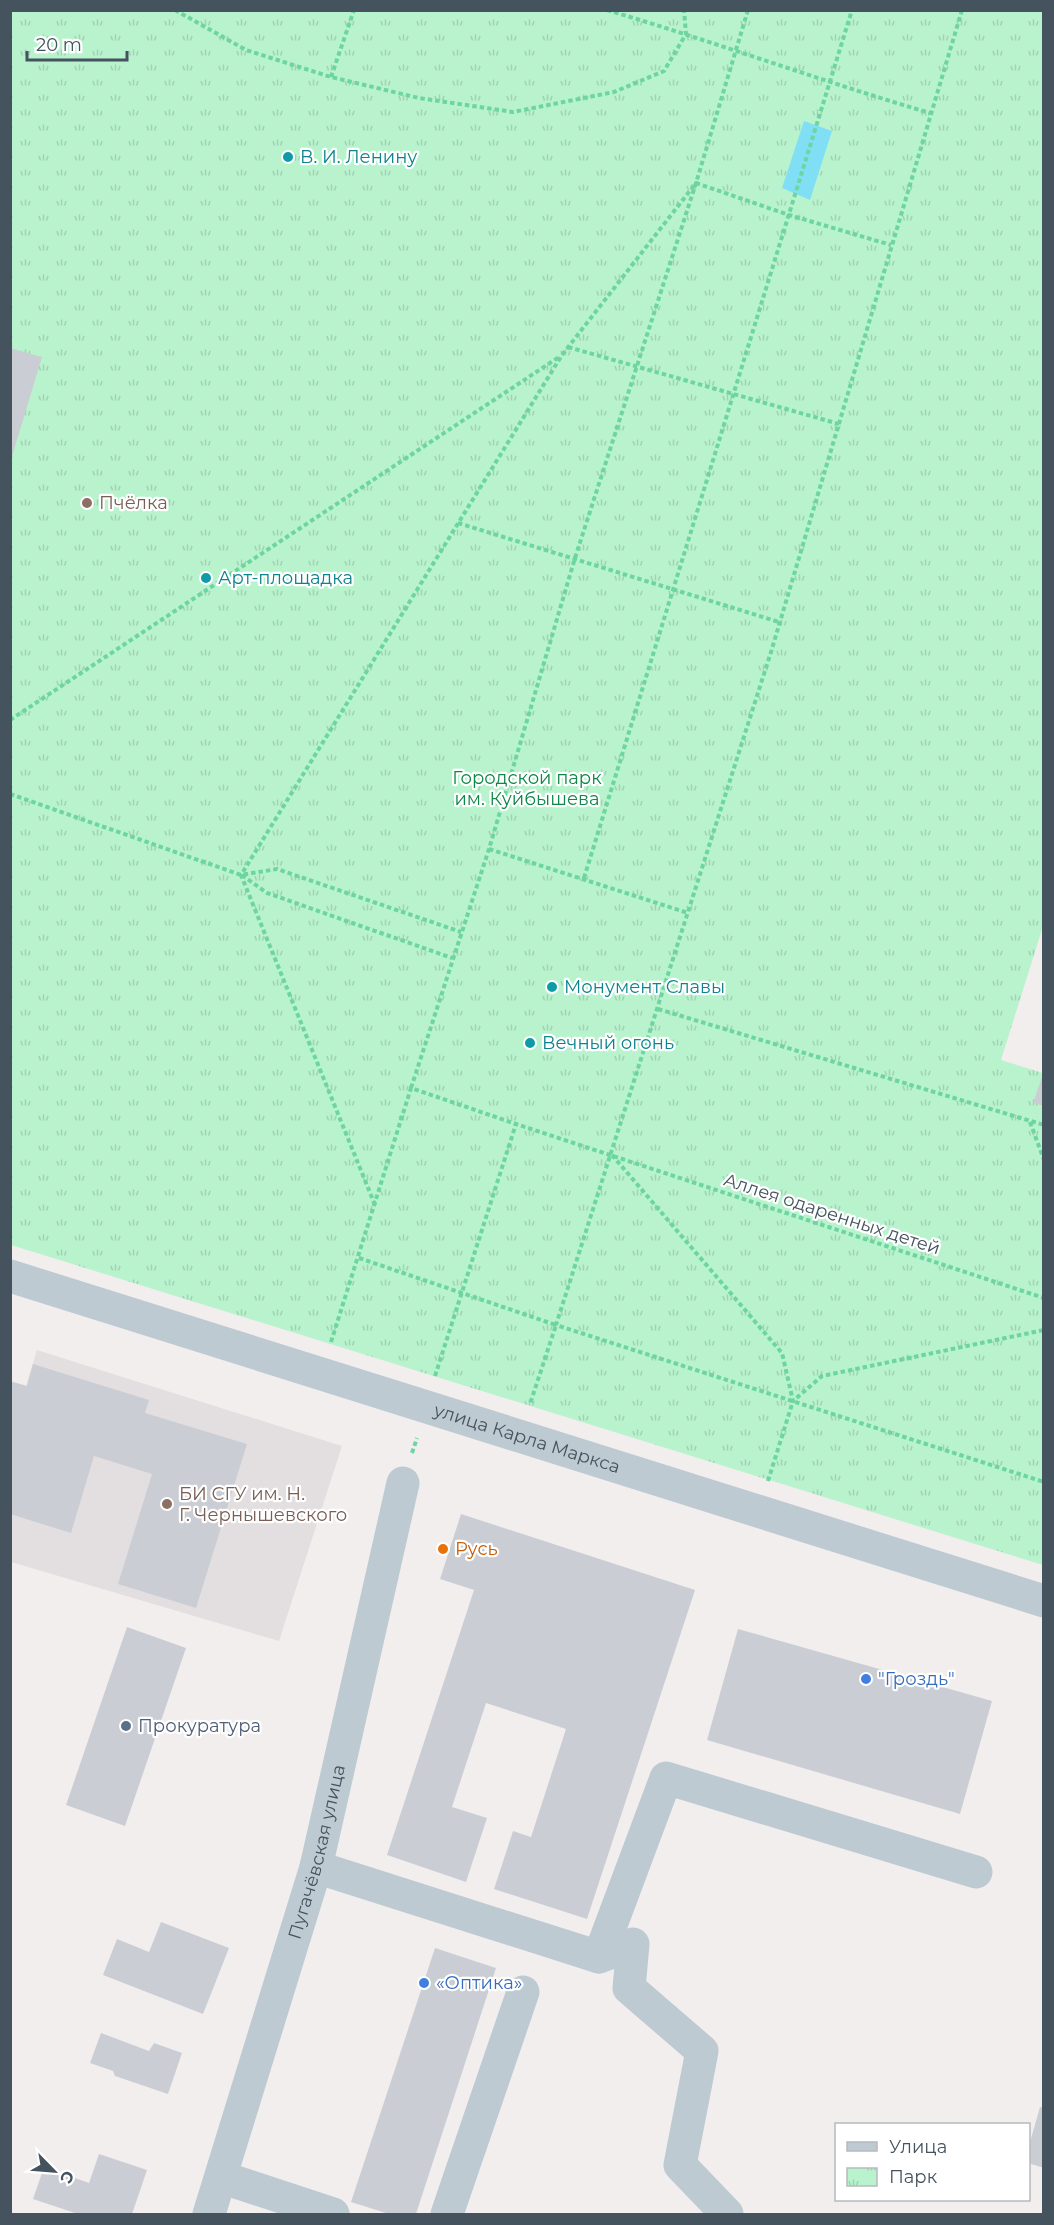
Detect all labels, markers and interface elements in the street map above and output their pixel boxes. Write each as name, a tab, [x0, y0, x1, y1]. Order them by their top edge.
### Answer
scale bar	[27, 24, 128, 62]
text: 20 m	[36, 34, 82, 56]
place label: В. И. Ленину	[300, 146, 417, 168]
marker: В. И. Ленину	[281, 150, 295, 164]
place label: Пчёлка	[99, 492, 168, 514]
marker: Пчёлка	[80, 496, 94, 510]
place label: Арт-площадка	[218, 567, 353, 589]
marker: Арт-площадка	[199, 571, 213, 585]
park label: Городской парк им. Куйбышева	[452, 767, 602, 810]
place label: Монумент Славы	[564, 976, 725, 998]
marker: Монумент Славы	[545, 980, 559, 994]
place label: Вечный огонь	[542, 1032, 674, 1054]
marker: Вечный огонь	[523, 1036, 537, 1050]
street label: Аллея одаренных детей	[721, 1169, 943, 1259]
street label: улица Карла Маркса	[430, 1399, 623, 1478]
place label: БИ СГУ им. Н. Г. Чернышевского	[179, 1483, 347, 1526]
marker: БИ СГУ им. Н. Г. Чернышевского	[160, 1497, 174, 1511]
place label: Русь	[455, 1538, 498, 1560]
marker: Русь	[436, 1542, 450, 1556]
place label: "Гроздь"	[878, 1668, 955, 1690]
marker: "Гроздь"	[859, 1672, 873, 1686]
place label: Прокуратура	[138, 1715, 261, 1737]
marker: Прокуратура	[119, 1719, 133, 1733]
street label: Пугачёвская улица	[283, 1762, 350, 1942]
place label: «Оптика»	[436, 1972, 522, 1994]
marker: «Оптика»	[417, 1976, 431, 1990]
legend	[835, 2123, 1030, 2201]
text: Улица	[889, 2136, 947, 2158]
north arrow	[24, 2141, 84, 2201]
text: Парк	[889, 2166, 938, 2188]
text: С	[56, 2168, 78, 2187]

